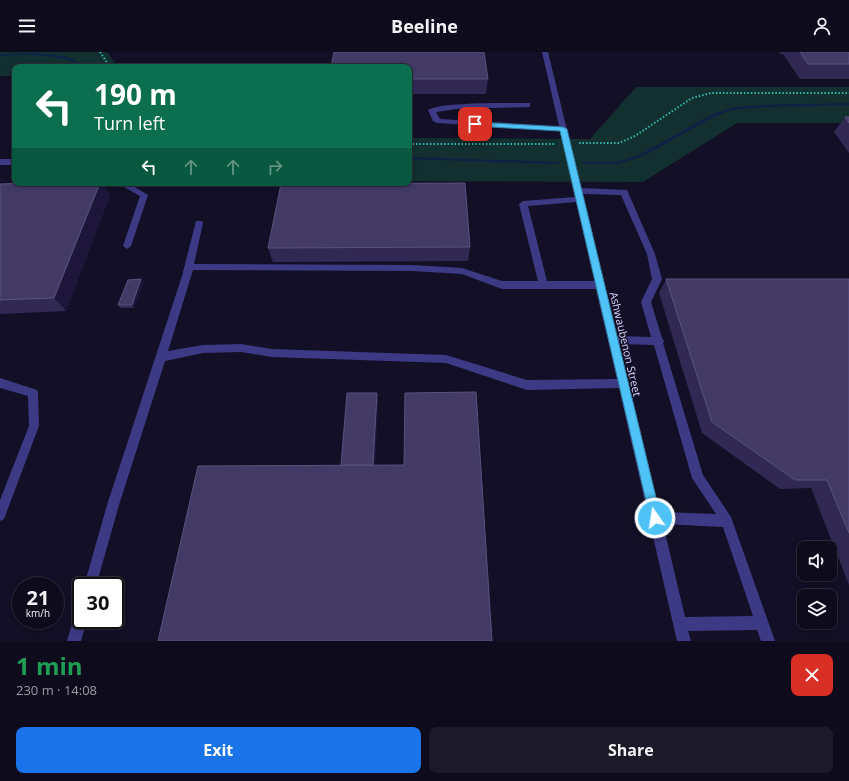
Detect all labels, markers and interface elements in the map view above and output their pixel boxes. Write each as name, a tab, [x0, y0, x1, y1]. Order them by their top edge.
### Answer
text: Beeline	[391, 14, 458, 38]
icon: menu	[16, 15, 38, 37]
icon: person	[811, 15, 833, 37]
text: 190 m	[94, 75, 177, 113]
icon: left	[28, 80, 80, 132]
pin	[458, 107, 492, 141]
text: Turn left	[94, 111, 165, 135]
icon: arrive	[464, 113, 486, 135]
icon: left	[138, 156, 160, 178]
icon: ahead	[180, 156, 202, 178]
icon: ahead	[222, 156, 244, 178]
icon: right	[264, 156, 286, 178]
street label: Ashwaubenon Street	[607, 290, 645, 398]
position arrow	[634, 497, 676, 539]
map controls	[797, 541, 837, 629]
button: sound	[797, 541, 837, 581]
speed limit sign: 30	[72, 577, 124, 629]
text: 21	[27, 584, 49, 611]
button: layers	[797, 589, 837, 629]
text: km/h	[26, 606, 50, 620]
text: 1 min	[16, 649, 83, 682]
button: close	[791, 654, 833, 696]
text: 230 m · 14:08	[16, 681, 97, 699]
button: Exit	[16, 727, 421, 773]
button: Share	[429, 727, 833, 773]

